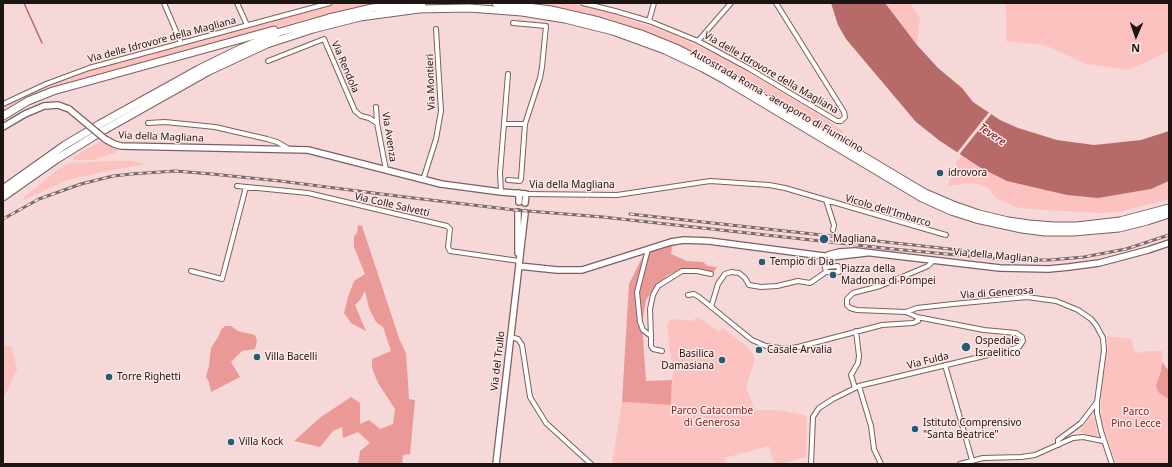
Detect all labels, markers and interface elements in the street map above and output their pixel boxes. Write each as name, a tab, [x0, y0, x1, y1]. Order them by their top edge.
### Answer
street label: Via delle Idrovore della Magliana	[86, 14, 238, 66]
north arrow	[1116, 16, 1156, 56]
street label: Via delle Idrovore della Magliana	[702, 30, 840, 116]
street label: Via Rendola	[329, 39, 361, 95]
text: N	[1131, 41, 1140, 56]
street label: Autostrada Roma - aeroporto di Fiumicino	[689, 47, 865, 155]
street label: Via Montieri	[424, 53, 438, 111]
street label: Via Avenza	[379, 111, 399, 163]
water label: Tevere	[976, 121, 1008, 149]
street label: Via della Magliana	[118, 130, 204, 144]
place label: idrovora	[948, 167, 987, 179]
marker: idrovora	[935, 168, 945, 178]
street label: Via della Magliana	[529, 179, 615, 191]
street label: Via Colle Salvetti	[353, 191, 431, 219]
street label: Vicolo dell'Imbarco	[844, 192, 932, 230]
marker: Magliana	[818, 233, 830, 245]
place label: Magliana	[833, 233, 876, 245]
street label: Via della Magliana	[953, 246, 1039, 266]
place label: Tempio di Dia	[770, 256, 834, 268]
marker: Tempio di Dia	[757, 257, 767, 267]
place label: Piazza della Madonna di Pompei	[841, 263, 936, 286]
marker: Piazza della Madonna di Pompei	[828, 270, 838, 280]
street label: Via di Generosa	[960, 284, 1034, 302]
street label: Via del Trullo	[488, 330, 508, 392]
place label: Ospedale Israelitico	[975, 335, 1021, 358]
marker: Ospedale Israelitico	[960, 341, 972, 353]
place label: Casale Arvalia	[767, 344, 832, 356]
marker: Casale Arvalia	[754, 345, 764, 355]
place label: Basilica Damasiana	[661, 348, 714, 372]
street label: Via Fulda	[906, 350, 950, 372]
place label: Villa Bacelli	[265, 351, 317, 363]
marker: Villa Bacelli	[252, 352, 262, 362]
marker: Basilica Damasiana	[717, 355, 727, 365]
place label: Torre Righetti	[117, 371, 181, 383]
marker: Torre Righetti	[104, 372, 114, 382]
park label: Parco Catacombe di Generosa	[671, 405, 753, 428]
park label: Parco Pino Lecce	[1111, 406, 1161, 430]
place label: Istituto Comprensivo "Santa Beatrice"	[923, 417, 1022, 440]
marker: Istituto Comprensivo "Santa Beatrice"	[910, 424, 920, 434]
place label: Villa Kock	[239, 436, 283, 448]
marker: Villa Kock	[226, 437, 236, 447]

